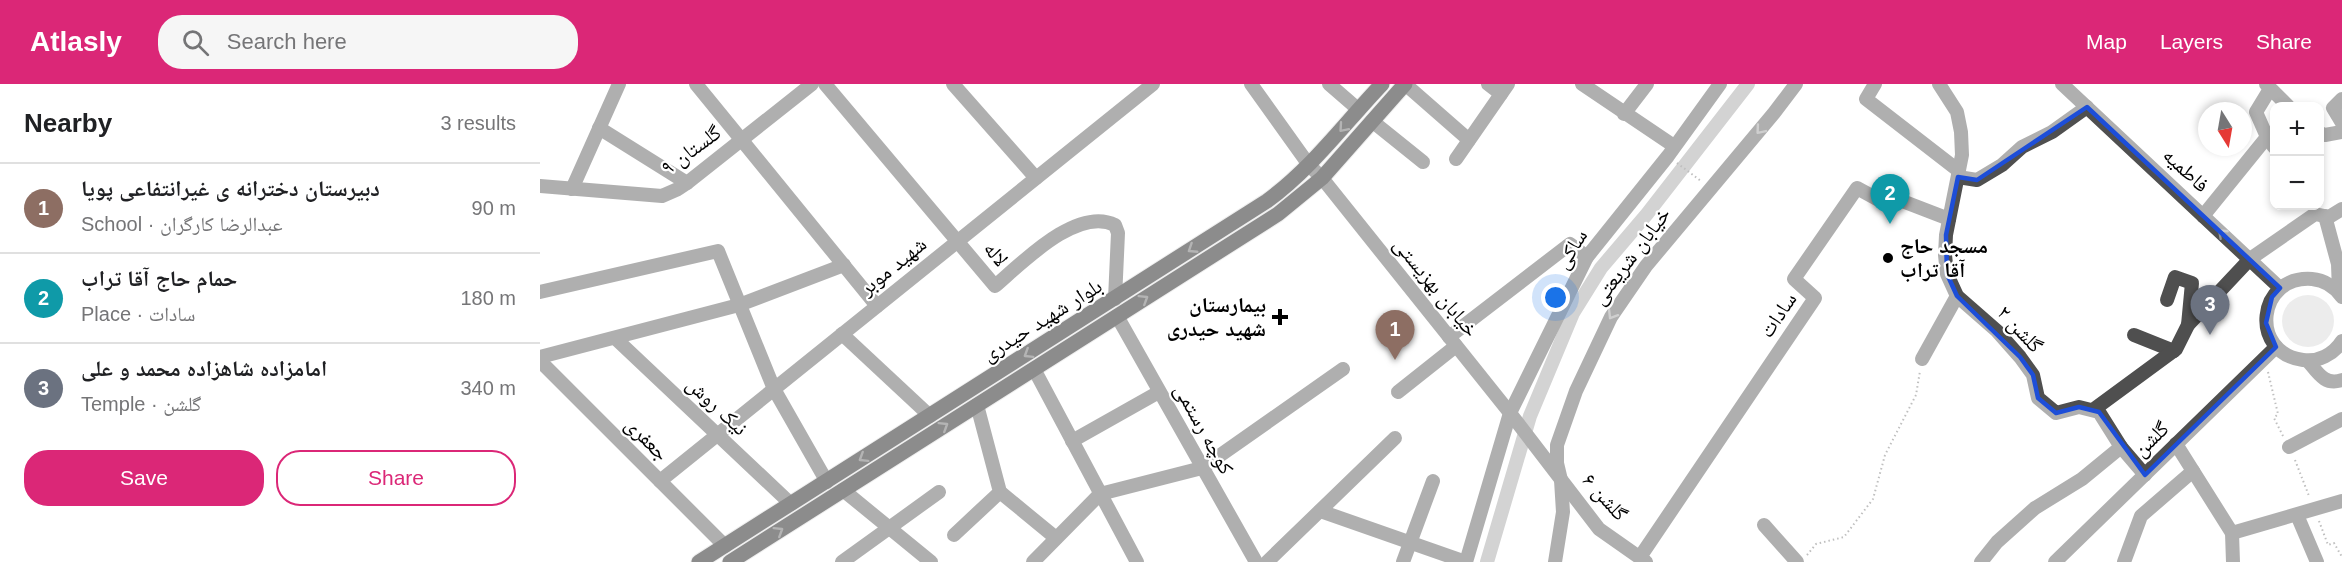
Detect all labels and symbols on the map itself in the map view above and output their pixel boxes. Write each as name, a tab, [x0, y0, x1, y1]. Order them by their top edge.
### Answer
north arrow	[2198, 102, 2252, 156]
street label: گلستان ۹	[656, 120, 726, 180]
one-way arrow	[1339, 121, 1350, 132]
one-way arrow	[1756, 123, 1767, 134]
street label: فاطمیه	[2159, 143, 2214, 197]
pin: 2	[1870, 174, 1910, 224]
street label: خیابان شریعتی	[1587, 203, 1676, 310]
street label: ساکی	[1550, 225, 1593, 274]
one-way arrow	[2219, 229, 2229, 240]
street label: شهید موبر	[854, 232, 931, 301]
street label: خیابان بهزیستی	[1388, 232, 1483, 342]
place label: مسجد حاج آقا تراب	[1900, 234, 1988, 282]
street label: لاله	[980, 237, 1013, 271]
one-way arrow	[1188, 242, 1198, 254]
marker: مسجد حاج آقا تراب	[1881, 251, 1895, 265]
street label: بلوار شهید حیدری	[978, 274, 1106, 366]
your location	[1541, 283, 1570, 312]
pin: 3	[2190, 286, 2230, 335]
street label: سادات	[1754, 288, 1801, 341]
place label: بیمارستان شهید حیدری	[1167, 293, 1266, 341]
one-way arrow	[1138, 295, 1148, 307]
street label: گلشن ۲	[1992, 301, 2048, 358]
marker: بیمارستان شهید حیدری	[1271, 308, 1289, 326]
one-way arrow	[1608, 309, 1620, 319]
pin: 1	[1376, 310, 1414, 360]
one-way arrow	[1024, 347, 1035, 358]
street label: نیک روش	[681, 372, 752, 441]
street label: کوچه رستمی	[1168, 380, 1239, 479]
street label: جعفری	[620, 412, 674, 466]
street label: گلشن	[2128, 416, 2175, 462]
one-way arrow	[937, 423, 948, 434]
one-way arrow	[859, 451, 869, 463]
street label: گلشن ۶	[1577, 468, 1633, 526]
one-way arrow	[773, 526, 783, 538]

